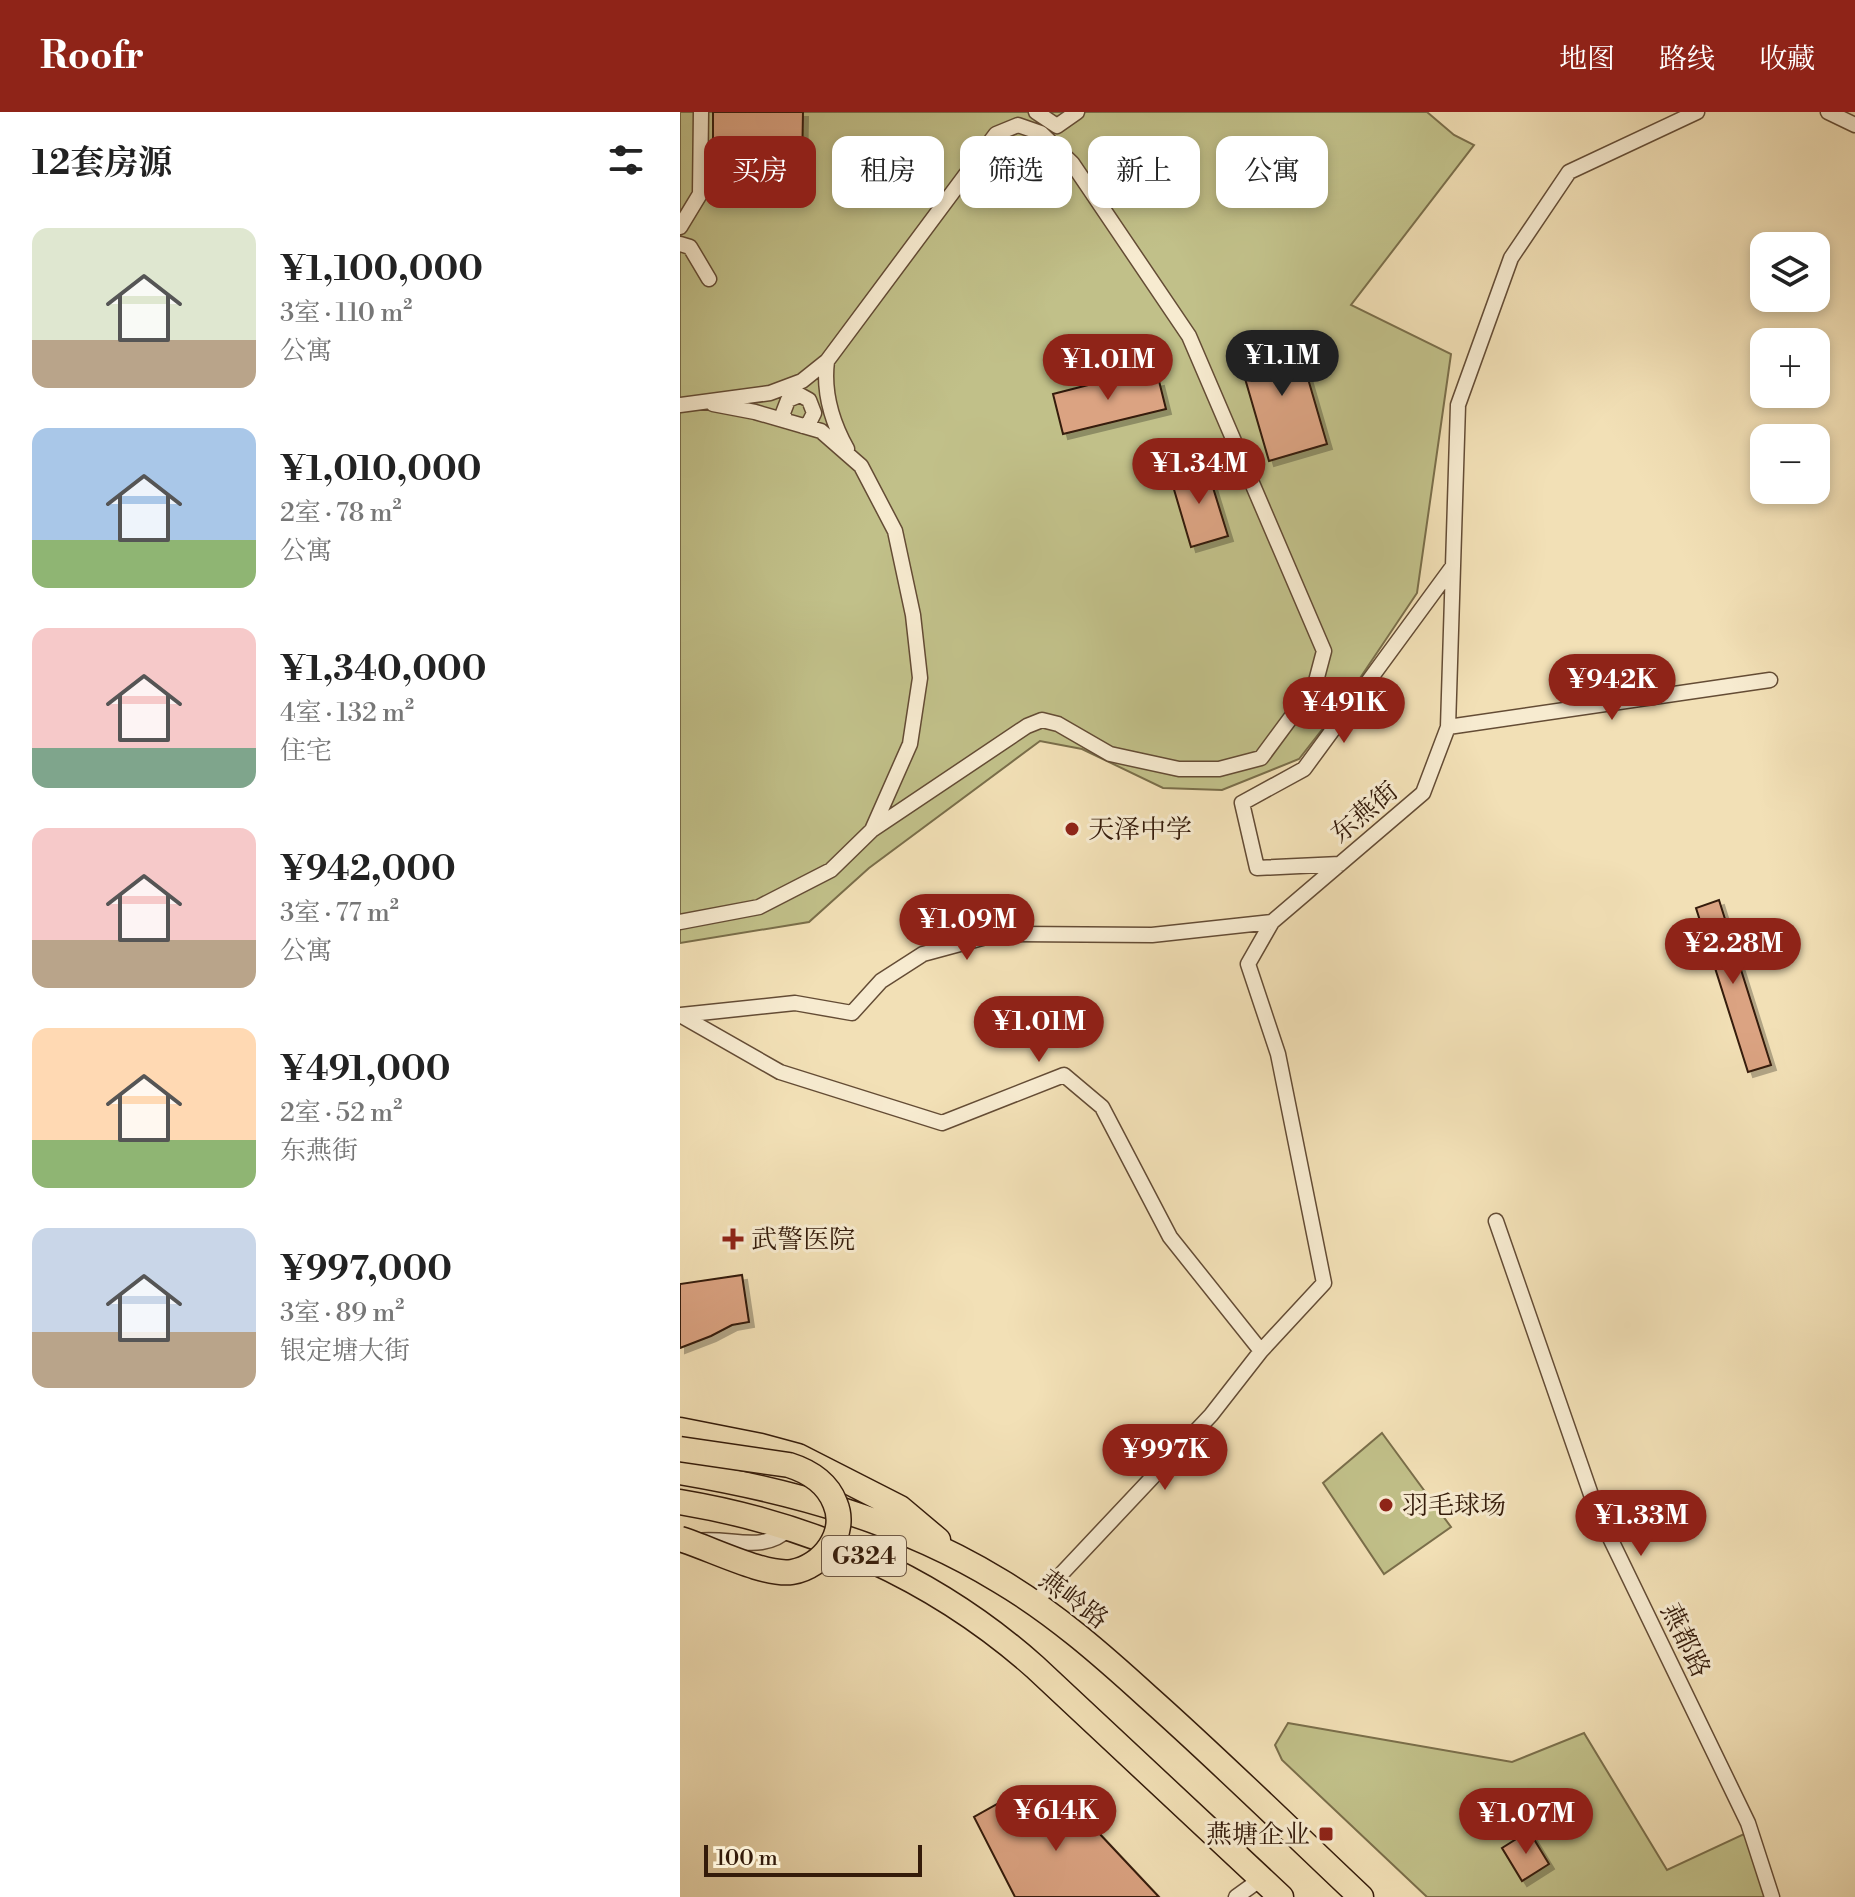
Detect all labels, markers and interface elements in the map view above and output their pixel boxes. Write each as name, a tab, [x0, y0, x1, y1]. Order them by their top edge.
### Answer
text: Roofr	[40, 33, 144, 80]
text: 地图	[1559, 42, 1615, 77]
text: 路线	[1659, 42, 1715, 77]
text: 收藏	[1759, 42, 1815, 77]
chip: 买房	[704, 136, 816, 208]
chip: 租房	[832, 136, 944, 208]
chip: 筛选	[960, 136, 1072, 208]
chip: 新上	[1088, 136, 1200, 208]
chip: 公寓	[1216, 136, 1328, 208]
icon: filters	[604, 138, 648, 182]
text: 12套房源	[32, 143, 172, 185]
map controls	[1750, 232, 1830, 504]
button: layers	[1750, 232, 1830, 312]
text: ¥1,100,000	[280, 249, 483, 291]
icon: home	[96, 260, 192, 356]
text: 3室 · 110 m²	[280, 297, 412, 329]
button: +	[1750, 328, 1830, 408]
pin: ¥1.1M	[1226, 330, 1338, 398]
pin: ¥1.01M	[1043, 334, 1173, 402]
text: 公寓	[280, 335, 332, 367]
text: ¥1.1M	[1244, 340, 1320, 372]
text: ¥1.01M	[1061, 344, 1155, 376]
button: −	[1750, 424, 1830, 504]
pin: ¥1.34M	[1134, 438, 1264, 506]
text: ¥1.34M	[1150, 448, 1248, 480]
text: ¥1,010,000	[280, 449, 481, 491]
icon: home	[96, 460, 192, 556]
text: 2室 · 78 m²	[280, 497, 402, 529]
text: 公寓	[280, 535, 332, 567]
text: ¥1,340,000	[280, 649, 486, 691]
pin: ¥942K	[1556, 654, 1668, 722]
icon: home	[96, 660, 192, 756]
text: ¥942K	[1567, 664, 1657, 696]
pin: ¥491K	[1288, 677, 1400, 745]
text: ¥491K	[1301, 687, 1387, 719]
text: 4室 · 132 m²	[280, 697, 414, 729]
text: 住宅	[280, 735, 332, 767]
street label: 东燕街	[1324, 775, 1405, 850]
place label: 天泽中学	[1088, 814, 1192, 846]
marker: 天泽中学	[1063, 820, 1081, 838]
text: ¥942,000	[280, 849, 456, 891]
icon: home	[96, 860, 192, 956]
pin: ¥1.09M	[902, 894, 1032, 962]
text: 3室 · 77 m²	[280, 897, 399, 929]
text: ¥1.09M	[917, 904, 1017, 936]
pin: ¥2.28M	[1668, 918, 1798, 986]
text: ¥2.28M	[1683, 928, 1783, 960]
text: 公寓	[280, 935, 332, 967]
pin: ¥1.01M	[974, 996, 1104, 1064]
text: ¥1.01M	[992, 1006, 1086, 1038]
text: ¥491,000	[280, 1049, 450, 1091]
icon: home	[96, 1060, 192, 1156]
text: 2室 · 52 m²	[280, 1097, 402, 1129]
text: 东燕街	[280, 1135, 358, 1167]
place label: 武警医院	[751, 1224, 855, 1256]
marker: 武警医院	[722, 1228, 744, 1250]
text: ¥997,000	[280, 1249, 452, 1291]
icon: home	[96, 1260, 192, 1356]
text: 3室 · 89 m²	[280, 1297, 404, 1329]
text: 银定塘大街	[280, 1335, 410, 1367]
pin: ¥997K	[1109, 1424, 1221, 1492]
text: ¥997K	[1120, 1434, 1210, 1466]
place label: 羽毛球场	[1402, 1490, 1506, 1522]
pin: ¥1.33M	[1576, 1490, 1706, 1558]
marker: 羽毛球场	[1377, 1496, 1395, 1514]
text: ¥1.33M	[1593, 1500, 1689, 1532]
road number: G324	[822, 1536, 906, 1576]
street label: 燕岭路	[1033, 1564, 1114, 1636]
street label: 燕都路	[1654, 1598, 1717, 1683]
pin: ¥614K	[1000, 1785, 1112, 1853]
pin: ¥1.07M	[1461, 1788, 1591, 1856]
text: ¥614K	[1013, 1795, 1099, 1827]
text: ¥1.07M	[1477, 1798, 1575, 1830]
place label: 燕塘企业	[1206, 1819, 1310, 1851]
marker: 燕塘企业	[1317, 1825, 1335, 1843]
scale bar	[704, 1841, 922, 1877]
text: 100 m	[716, 1845, 778, 1872]

